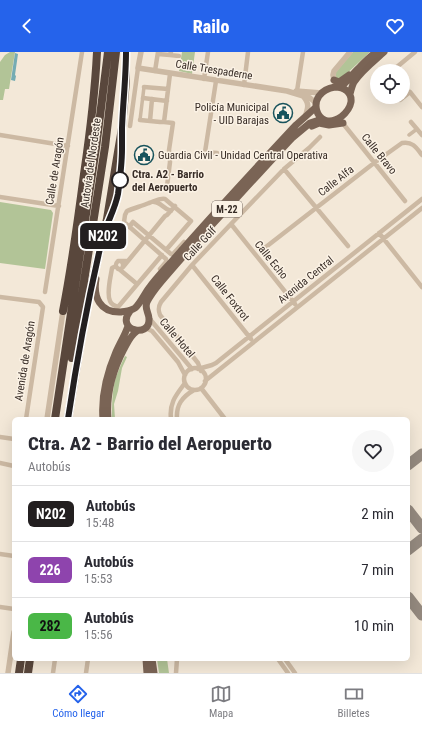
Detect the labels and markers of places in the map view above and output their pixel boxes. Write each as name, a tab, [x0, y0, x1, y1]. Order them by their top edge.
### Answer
place label: Policía Municipal - UID Barajas	[195, 101, 269, 127]
public building icon: Policía Municipal - UID Barajas	[272, 102, 294, 124]
public building icon: Guardia Civil - Unidad Central Operativa	[133, 144, 155, 166]
place label: Guardia Civil - Unidad Central Operativa	[158, 149, 328, 162]
place label: Ctra. A2 - Barrio del Aeropuerto	[132, 168, 205, 194]
marker: Ctra. A2 - Barrio del Aeropuerto	[111, 171, 129, 189]

